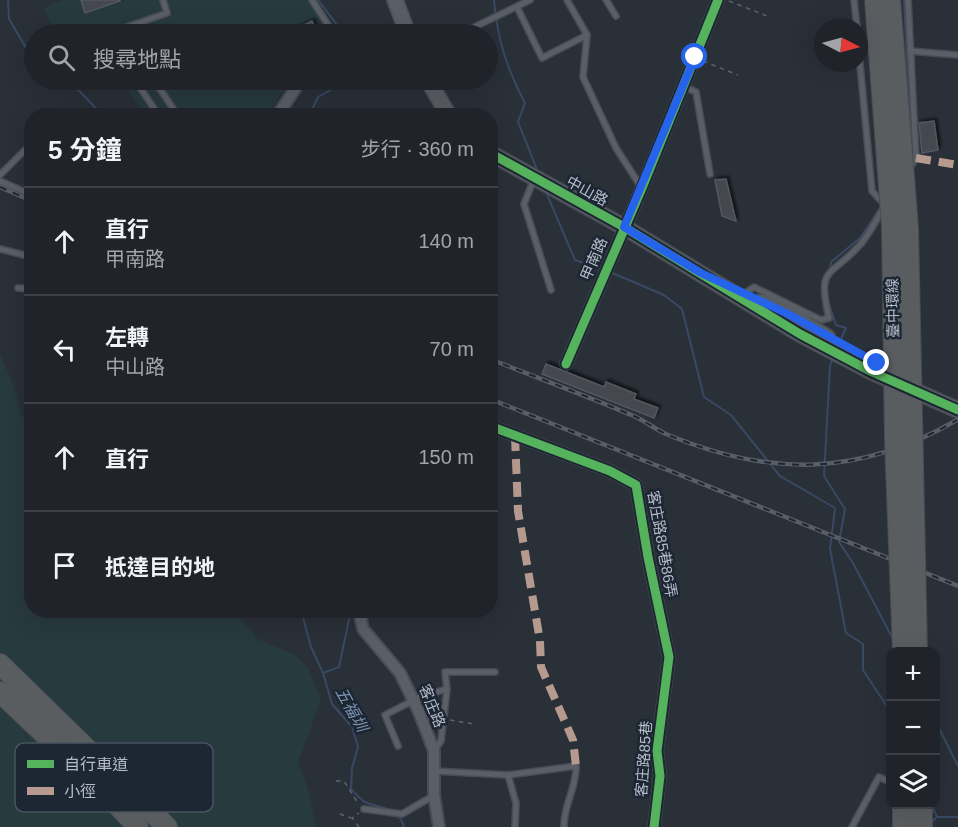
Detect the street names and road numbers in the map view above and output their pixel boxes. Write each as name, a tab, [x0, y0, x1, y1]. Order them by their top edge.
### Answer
street label: 中山路	[563, 172, 611, 209]
street label: 甲南路	[577, 235, 610, 283]
street label: 臺中環線	[883, 278, 902, 338]
street label: 客庄路85巷86弄	[645, 489, 680, 599]
street label: 客庄路	[416, 682, 449, 730]
street label: 客庄路85巷	[632, 720, 655, 798]

